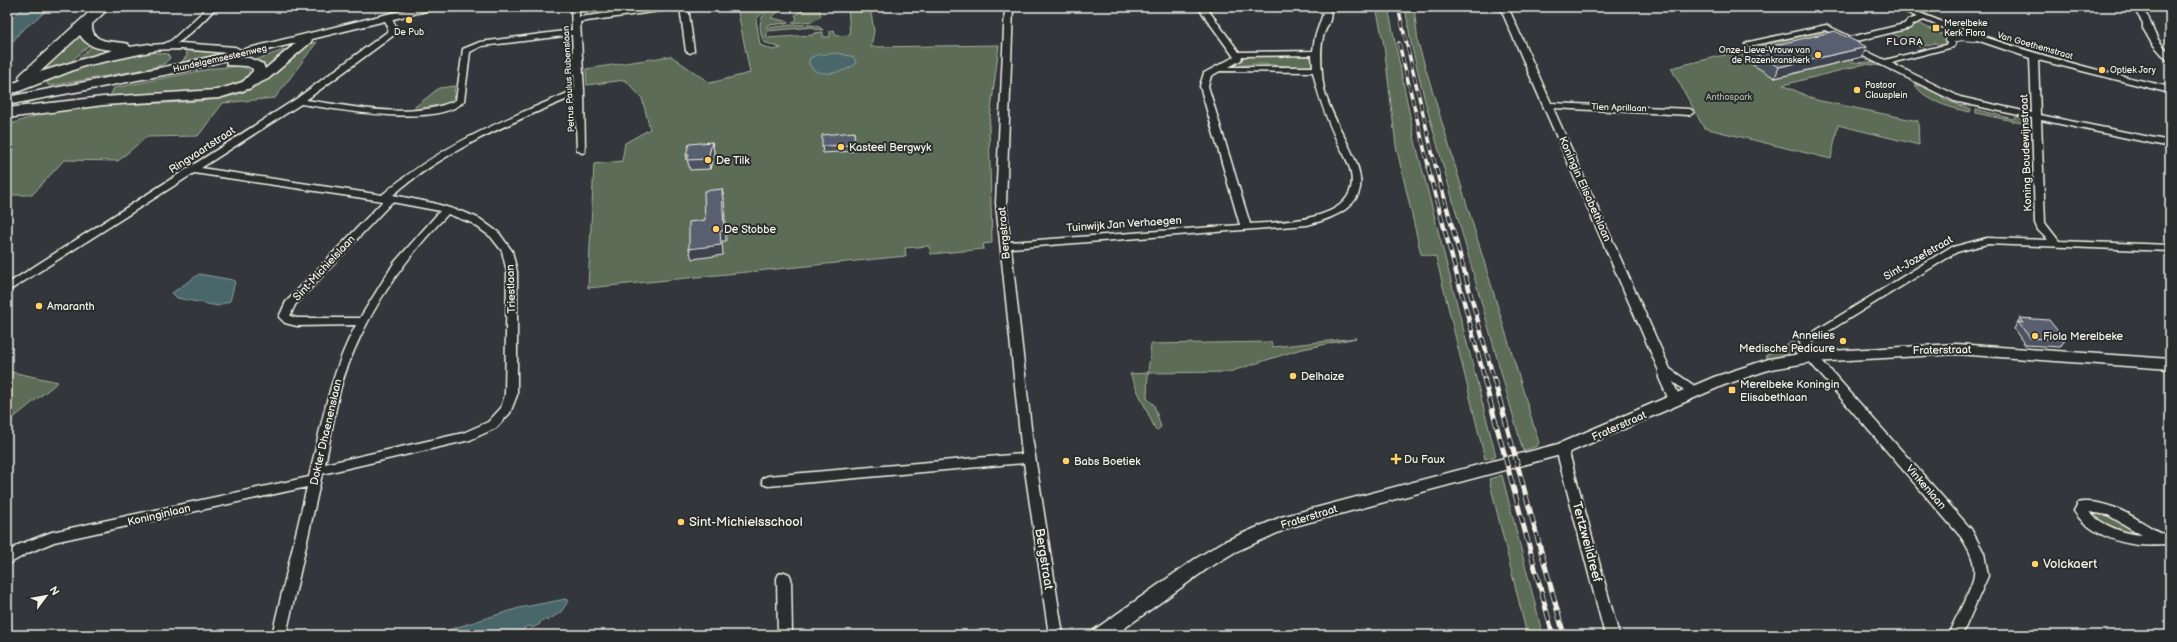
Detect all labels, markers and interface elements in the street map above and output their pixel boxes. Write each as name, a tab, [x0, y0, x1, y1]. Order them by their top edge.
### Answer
marker: De Pub	[404, 15, 414, 25]
place label: Merelbeke Kerk Flora	[1944, 18, 1988, 39]
marker: Merelbeke Kerk Flora	[1931, 23, 1941, 33]
street label: Petrus Paulus Rubenslaan	[561, 26, 577, 132]
place label: De Pub	[394, 27, 424, 38]
street label: Van Goethemstraat	[1996, 30, 2074, 62]
district label: FLORA	[1886, 36, 1924, 48]
street label: Hundelgemsesteenweg	[172, 43, 268, 75]
place label: Onze-Lieve-Vrouw van de Rozenkranskerk	[1719, 45, 1811, 66]
marker: Onze-Lieve-Vrouw van de Rozenkranskerk	[1813, 50, 1823, 60]
marker: Optiek Jory	[2097, 65, 2107, 75]
place label: Optiek Jory	[2110, 65, 2157, 76]
place label: Pastoor Clausplein	[1865, 80, 1908, 101]
marker: Pastoor Clausplein	[1852, 85, 1862, 95]
park label: Anthospark	[1706, 92, 1753, 103]
street label: Koning Boudewijnstraat	[2017, 94, 2035, 212]
street label: Tien Aprillaan	[1591, 102, 1647, 114]
street label: Ringvaartstraat	[166, 123, 238, 176]
street label: Koningin Elisabethlaan	[1556, 135, 1614, 243]
place label: Kasteel Bergwyk	[849, 141, 932, 154]
marker: Kasteel Bergwyk	[836, 142, 846, 152]
place label: De Tilk	[716, 154, 750, 167]
marker: De Tilk	[703, 155, 713, 165]
street label: Bergstraat	[995, 206, 1013, 260]
street label: Tuinwijk Jan Verhaegen	[1066, 213, 1182, 235]
place label: De Stobbe	[724, 223, 776, 236]
marker: De Stobbe	[711, 224, 721, 234]
street label: Sint-Michielslaan	[290, 233, 358, 303]
street label: Sint-Jozefstraat	[1881, 233, 1955, 283]
street label: Triestlaan	[504, 264, 518, 314]
place label: Amaranth	[47, 300, 95, 313]
marker: Amaranth	[34, 301, 44, 311]
place label: Annelies Medische Pedicure	[1739, 329, 1836, 355]
place label: Fiola Merelbeke	[2043, 330, 2124, 343]
marker: Fiola Merelbeke	[2030, 331, 2040, 341]
marker: Annelies Medische Pedicure	[1838, 336, 1848, 346]
street label: Fraterstraat	[1913, 343, 1972, 357]
place label: Delhaize	[1301, 370, 1345, 383]
marker: Delhaize	[1288, 371, 1298, 381]
street label: Dokter Dhaenenslaan	[307, 378, 345, 486]
place label: Merelbeke Koningin Elisabethlaan	[1740, 378, 1839, 404]
marker: Merelbeke Koningin Elisabethlaan	[1727, 385, 1737, 395]
street label: Fraterstraat	[1590, 408, 1649, 444]
place label: Du Faux	[1404, 453, 1445, 466]
marker: Du Faux	[1391, 454, 1401, 464]
place label: Babs Boetiek	[1074, 455, 1141, 468]
marker: Babs Boetiek	[1061, 456, 1071, 466]
street label: Vinkenlaan	[1903, 462, 1949, 512]
street label: Tertzweildreef	[1569, 500, 1605, 584]
street label: Koninginlaan	[126, 501, 192, 529]
street label: Fraterstraat	[1279, 502, 1339, 532]
place label: Sint-Michielsschool	[689, 514, 803, 530]
marker: Sint-Michielsschool	[676, 517, 686, 527]
street label: Bergstraat	[1031, 527, 1057, 591]
place label: Volckaert	[2043, 556, 2097, 572]
marker: Volckaert	[2030, 559, 2040, 569]
north arrow	[26, 576, 66, 616]
text: N	[46, 584, 62, 598]

